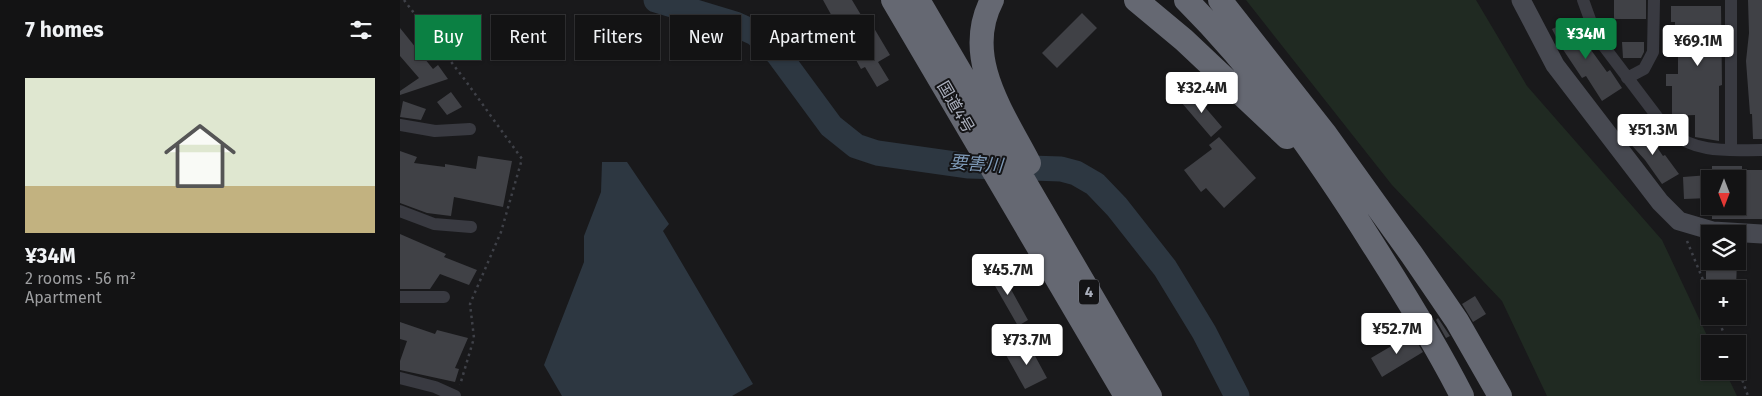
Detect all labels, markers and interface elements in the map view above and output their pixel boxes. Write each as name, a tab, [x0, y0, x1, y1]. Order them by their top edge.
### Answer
chip: Buy	[415, 15, 481, 60]
chip: Rent	[491, 15, 565, 60]
chip: Filters	[575, 15, 660, 60]
chip: New	[670, 15, 741, 60]
chip: Apartment	[751, 15, 874, 60]
icon: filters	[347, 16, 375, 44]
text: 7 homes	[25, 17, 104, 43]
pin: ¥34M	[1556, 18, 1616, 60]
text: ¥34M	[1567, 24, 1605, 43]
pin: ¥69.1M	[1657, 24, 1739, 67]
text: ¥69.1M	[1674, 31, 1722, 50]
pin: ¥32.4M	[1161, 72, 1243, 114]
street label: 国道4号	[934, 78, 978, 136]
text: ¥32.4M	[1177, 78, 1227, 97]
icon: home	[155, 111, 245, 201]
pin: ¥51.3M	[1612, 114, 1694, 156]
text: ¥51.3M	[1628, 120, 1678, 139]
water label: 要害川	[948, 151, 1006, 177]
north arrow	[1701, 170, 1746, 215]
map controls	[1701, 170, 1746, 380]
button: layers	[1701, 225, 1746, 270]
text: ¥34M	[25, 243, 76, 269]
pin: ¥45.7M	[967, 254, 1049, 296]
text: ¥45.7M	[983, 260, 1033, 279]
text: 2 rooms · 56 m²	[25, 269, 136, 288]
road number: 4	[1079, 280, 1099, 304]
button: +	[1701, 280, 1746, 325]
text: Apartment	[25, 288, 102, 307]
pin: ¥52.7M	[1356, 312, 1438, 355]
text: ¥52.7M	[1372, 319, 1422, 338]
pin: ¥73.7M	[986, 324, 1068, 366]
text: ¥73.7M	[1003, 330, 1051, 349]
button: −	[1701, 335, 1746, 380]

